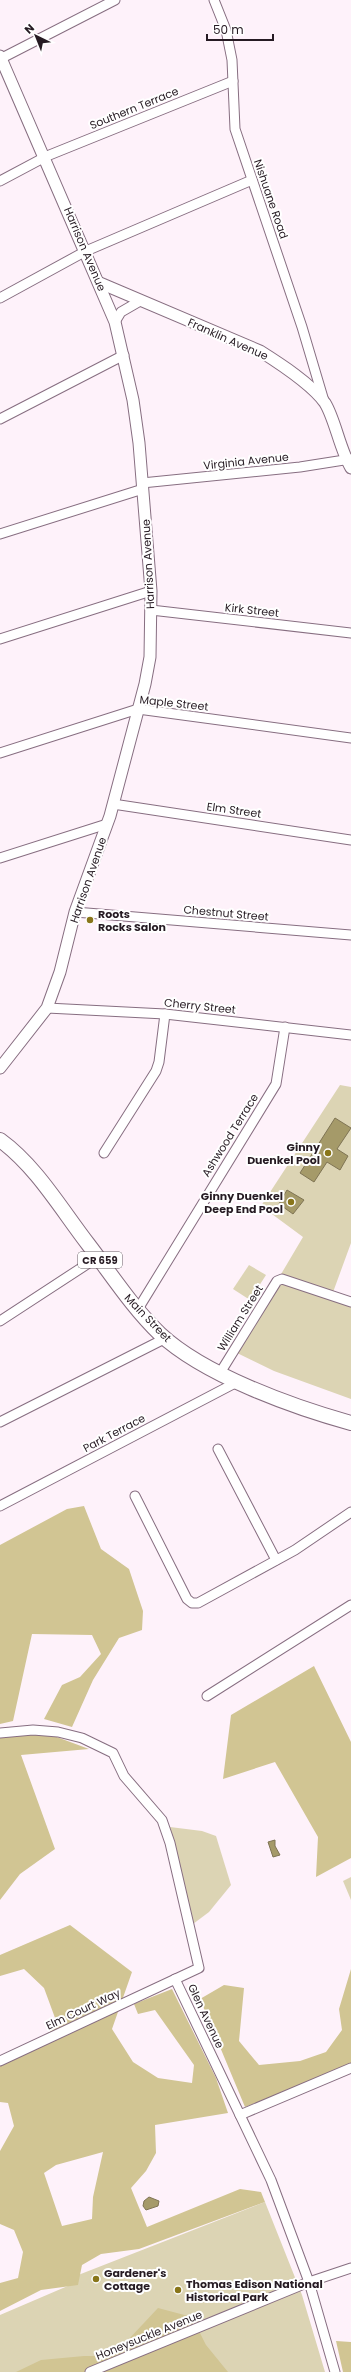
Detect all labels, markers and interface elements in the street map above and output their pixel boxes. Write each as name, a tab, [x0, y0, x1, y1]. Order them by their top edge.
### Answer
north arrow	[16, 16, 56, 56]
scale bar	[207, 16, 273, 42]
text: N	[21, 20, 38, 37]
text: 50 m	[213, 21, 244, 38]
street label: Southern Terrace	[87, 83, 181, 133]
street label: Nishuane Road	[250, 157, 292, 241]
street label: Harrison Avenue	[60, 204, 110, 294]
street label: Franklin Avenue	[185, 314, 271, 364]
street label: Virginia Avenue	[202, 449, 290, 473]
street label: Harrison Avenue	[138, 518, 158, 609]
street label: Kirk Street	[224, 599, 280, 621]
street label: Maple Street	[139, 691, 209, 715]
street label: Elm Street	[206, 798, 262, 822]
street label: Harrison Avenue	[66, 835, 110, 925]
street label: Chestnut Street	[183, 901, 269, 925]
place label: Roots Rocks Salon	[98, 906, 166, 935]
marker: Roots Rocks Salon	[85, 915, 95, 925]
street label: Cherry Street	[163, 994, 237, 1018]
street label: Ashwood Terrace	[198, 1090, 262, 1180]
place label: Ginny Duenkel Pool	[247, 1139, 320, 1168]
marker: Ginny Duenkel Pool	[323, 1148, 333, 1158]
place label: Ginny Duenkel Deep End Pool	[201, 1188, 283, 1217]
marker: Ginny Duenkel Deep End Pool	[286, 1197, 296, 1207]
road number: CR 659	[78, 1252, 122, 1268]
street label: William Street	[213, 1282, 267, 1354]
street label: Main Street	[121, 1290, 175, 1346]
street label: Park Terrace	[80, 1410, 148, 1456]
street label: Glen Avenue	[184, 1981, 228, 2051]
street label: Elm Court Way	[43, 1984, 124, 2033]
place label: Gardener's Cottage	[104, 2265, 166, 2294]
marker: Gardener's Cottage	[91, 2274, 101, 2284]
place label: Thomas Edison National Historical Park	[186, 2276, 323, 2305]
marker: Thomas Edison National Historical Park	[173, 2285, 183, 2295]
street label: Honeysuckle Avenue	[93, 2306, 205, 2364]

